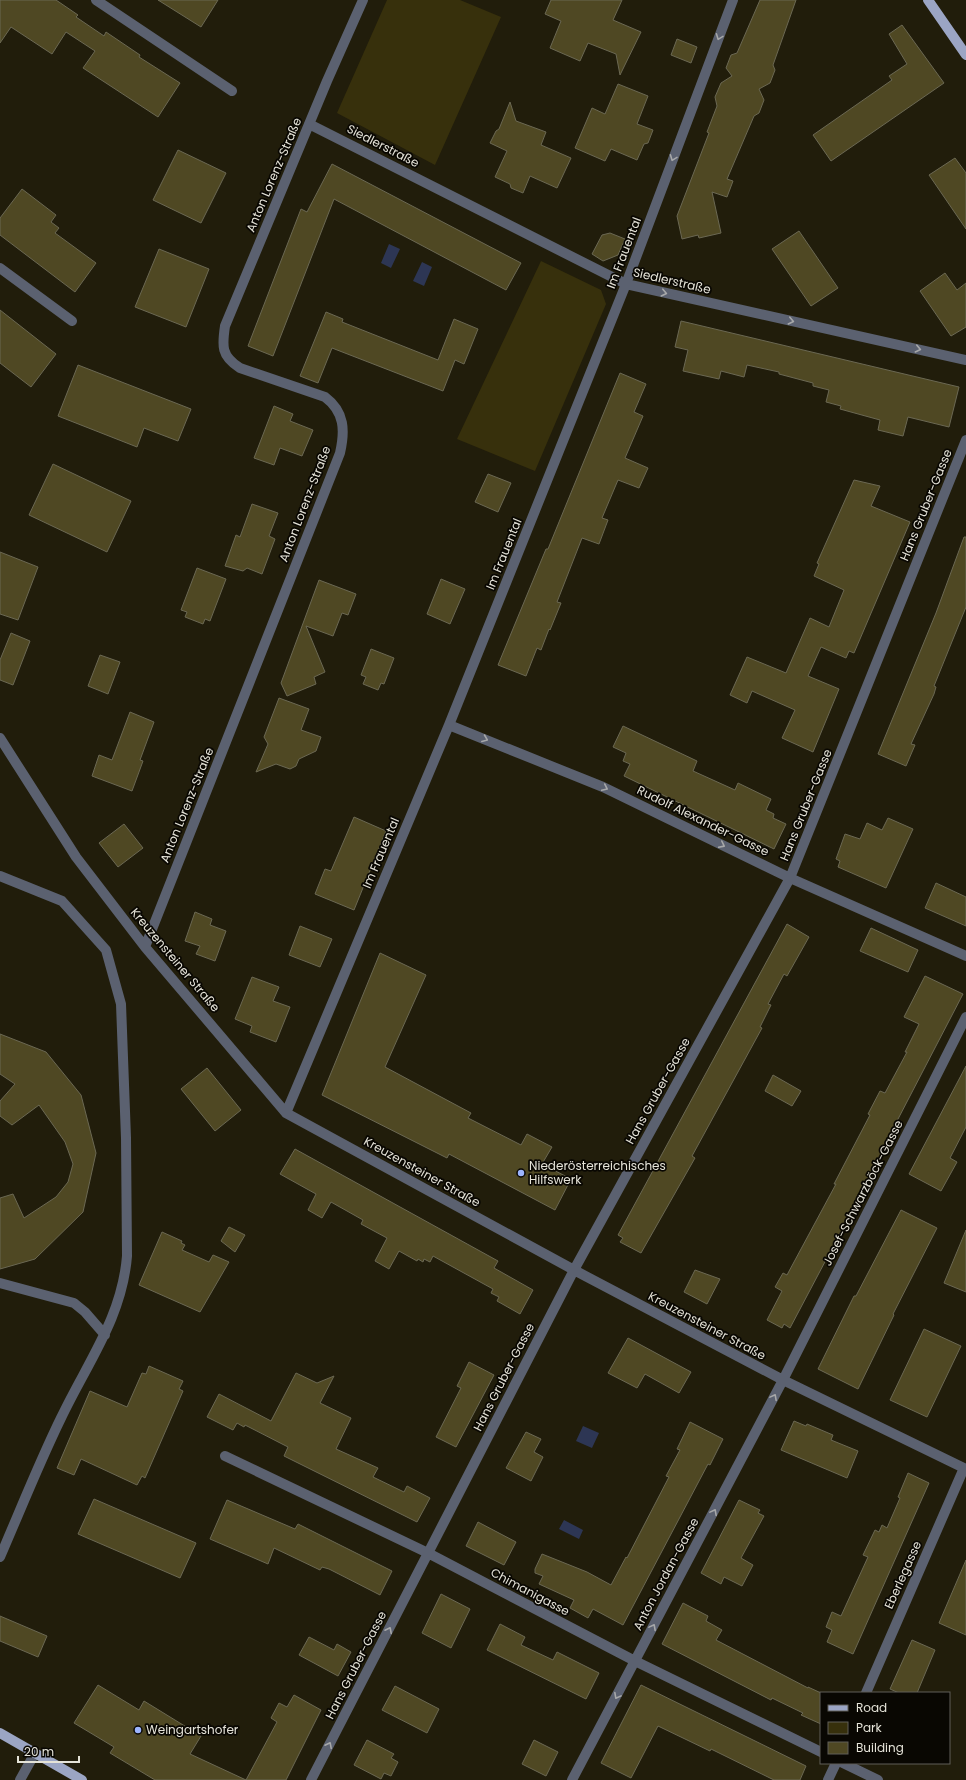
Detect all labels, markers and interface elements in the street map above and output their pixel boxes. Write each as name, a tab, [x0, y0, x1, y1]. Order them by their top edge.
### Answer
one-way arrow	[716, 33, 724, 40]
street label: Anton Lorenz-Straße	[242, 115, 305, 235]
street label: Siedlerstraße	[344, 120, 422, 171]
one-way arrow	[670, 155, 678, 162]
street label: Im Frauental	[602, 215, 645, 291]
street label: Siedlerstraße	[632, 263, 713, 298]
one-way arrow	[661, 288, 667, 296]
one-way arrow	[787, 316, 794, 325]
one-way arrow	[915, 345, 921, 353]
street label: Anton Lorenz-Straße	[275, 443, 334, 564]
street label: Hans Gruber-Gasse	[895, 446, 956, 563]
street label: Im Frauental	[482, 516, 526, 592]
one-way arrow	[481, 735, 488, 743]
street label: Anton Lorenz-Straße	[156, 745, 217, 865]
street label: Hans Gruber-Gasse	[775, 746, 836, 863]
street label: Rudolf Alexander-Gasse	[634, 781, 772, 860]
one-way arrow	[601, 783, 609, 791]
street label: Im Frauental	[358, 815, 403, 891]
one-way arrow	[718, 840, 726, 848]
street label: Kreuzensteiner Straße	[127, 904, 224, 1015]
street label: Hans Gruber-Gasse	[621, 1035, 694, 1147]
street label: Josef-Schwarzböck-Gasse	[818, 1117, 907, 1269]
street label: Kreuzensteiner Straße	[361, 1132, 484, 1211]
place label: Niederösterreichisches Hilfswerk	[529, 1157, 666, 1188]
marker: Niederösterreichisches Hilfswerk	[516, 1168, 526, 1178]
street label: Kreuzensteiner Straße	[645, 1287, 769, 1364]
street label: Hans Gruber-Gasse	[469, 1320, 538, 1434]
one-way arrow	[769, 1393, 777, 1401]
one-way arrow	[709, 1508, 716, 1516]
street label: Anton Jordan-Gasse	[629, 1515, 702, 1633]
street label: Eberlegasse	[880, 1538, 925, 1611]
street label: Chimanigasse	[488, 1564, 573, 1620]
street label: Hans Gruber-Gasse	[321, 1608, 390, 1722]
one-way arrow	[649, 1624, 656, 1631]
one-way arrow	[384, 1626, 391, 1634]
one-way arrow	[614, 1692, 621, 1699]
legend	[820, 1692, 950, 1764]
text: Road	[856, 1699, 887, 1716]
text: Park	[856, 1719, 883, 1736]
place label: Weingartshofer	[146, 1721, 239, 1738]
marker: Weingartshofer	[133, 1725, 143, 1735]
scale bar	[18, 1738, 79, 1764]
text: Building	[856, 1739, 904, 1756]
one-way arrow	[324, 1742, 332, 1750]
text: 20 m	[24, 1743, 54, 1760]

